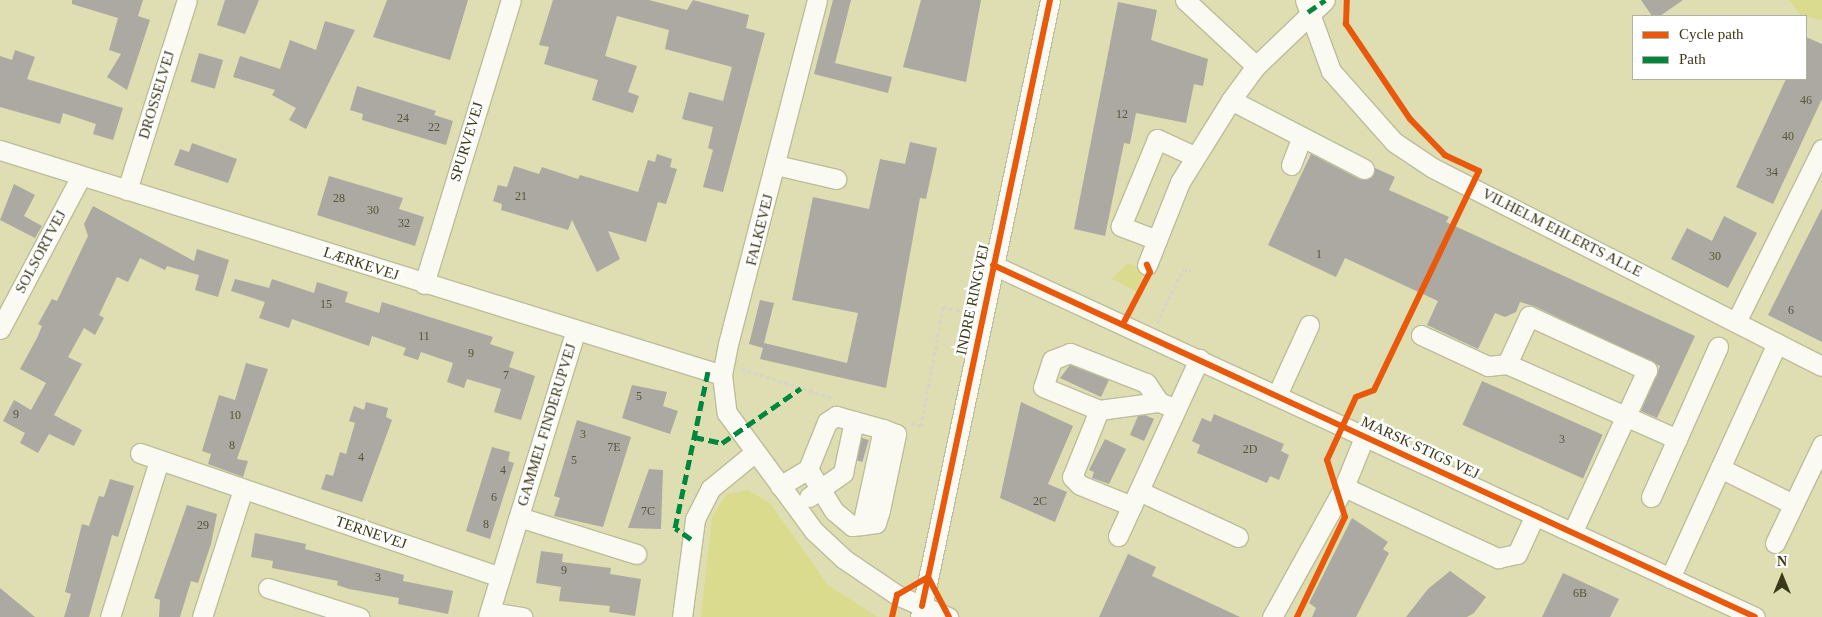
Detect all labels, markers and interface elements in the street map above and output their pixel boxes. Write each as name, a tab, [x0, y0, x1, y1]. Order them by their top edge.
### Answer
legend	[1632, 15, 1807, 80]
text: Cycle path	[1679, 26, 1744, 42]
street label: DROSSELVEJ	[135, 49, 179, 141]
text: Path	[1679, 51, 1706, 67]
house number: 46	[1800, 94, 1812, 108]
street label: SPURVEVEJ	[446, 100, 488, 184]
house number: 12	[1116, 108, 1128, 122]
house number: 24	[397, 112, 409, 126]
house number: 22	[428, 121, 440, 135]
house number: 40	[1782, 130, 1794, 144]
house number: 34	[1766, 166, 1778, 180]
street label: VILHELM EHLERTS ALLE	[1479, 185, 1645, 281]
house number: 21	[515, 190, 527, 204]
house number: 28	[333, 192, 345, 206]
street label: FALKEVEJ	[742, 192, 778, 268]
house number: 30	[367, 204, 379, 218]
street label: SOLSORTVEJ	[12, 207, 70, 297]
house number: 32	[398, 217, 410, 231]
street label: LÆRKEVEJ	[321, 243, 401, 285]
street label: INDRE RINGVEJ	[953, 243, 993, 357]
house number: 1	[1316, 248, 1322, 262]
house number: 30	[1709, 250, 1721, 264]
house number: 15	[320, 298, 332, 312]
house number: 6	[1788, 304, 1794, 318]
house number: 11	[418, 330, 430, 344]
street label: GAMMEL FINDERUPVEJ	[514, 341, 580, 509]
house number: 9	[468, 347, 474, 361]
house number: 7	[503, 369, 509, 383]
house number: 5	[636, 390, 642, 404]
house number: 9	[13, 408, 19, 422]
house number: 10	[229, 409, 241, 423]
street label: MARSK STIGS VEJ	[1358, 413, 1482, 483]
house number: 3	[580, 428, 586, 442]
house number: 3	[1559, 433, 1565, 447]
house number: 8	[229, 439, 235, 453]
house number: 7E	[607, 441, 621, 455]
house number: 2D	[1243, 443, 1257, 457]
house number: 4	[358, 451, 364, 465]
house number: 5	[571, 454, 577, 468]
house number: 4	[500, 464, 506, 478]
house number: 6	[491, 491, 497, 505]
house number: 2C	[1033, 495, 1047, 509]
house number: 7C	[641, 505, 655, 519]
street label: TERNEVEJ	[333, 512, 409, 554]
house number: 8	[483, 518, 489, 532]
house number: 29	[197, 519, 209, 533]
north arrow	[1757, 552, 1807, 602]
text: N	[1777, 554, 1787, 569]
house number: 9	[561, 564, 567, 578]
house number: 3	[375, 571, 381, 585]
house number: 6B	[1573, 587, 1587, 601]

